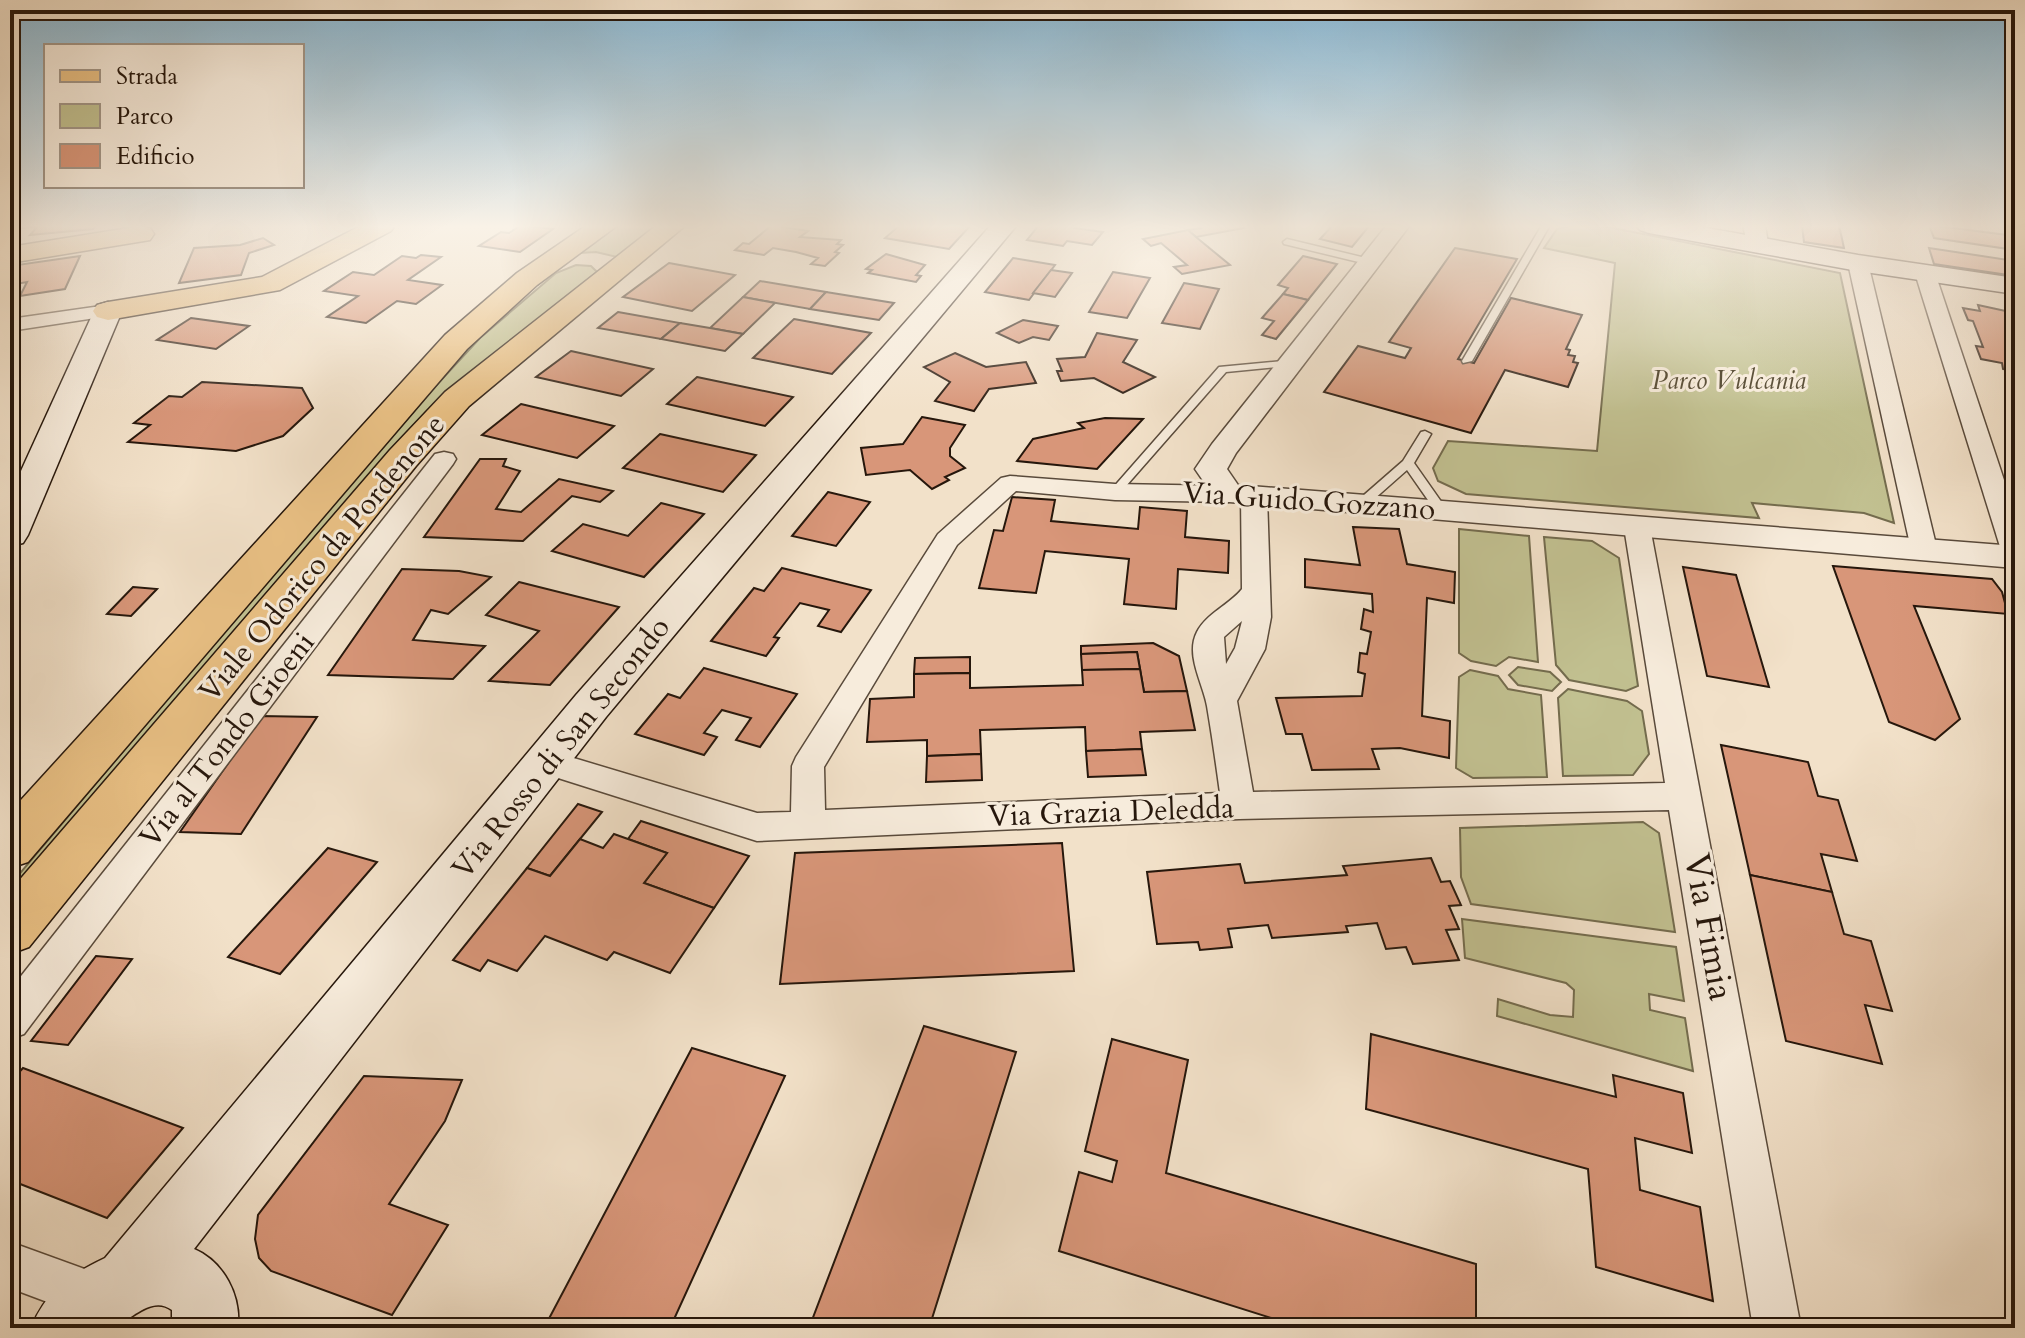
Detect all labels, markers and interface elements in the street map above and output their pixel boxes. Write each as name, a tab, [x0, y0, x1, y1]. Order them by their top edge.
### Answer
legend	[44, 44, 304, 188]
text: Strada	[116, 60, 179, 93]
text: Parco	[116, 100, 173, 133]
text: Edificio	[116, 140, 195, 173]
park label: Parco Vulcania	[1652, 363, 1807, 398]
street label: Viale Odorico da Pordenone	[189, 406, 455, 710]
street label: Via Guido Gozzano	[1181, 472, 1437, 530]
street label: Via Rosso di San Secondo	[442, 608, 680, 888]
street label: Via al Tondo Gioeni	[130, 624, 324, 856]
street label: Via Grazia Deledda	[987, 787, 1235, 837]
street label: Via Fimia	[1672, 850, 1746, 1005]

